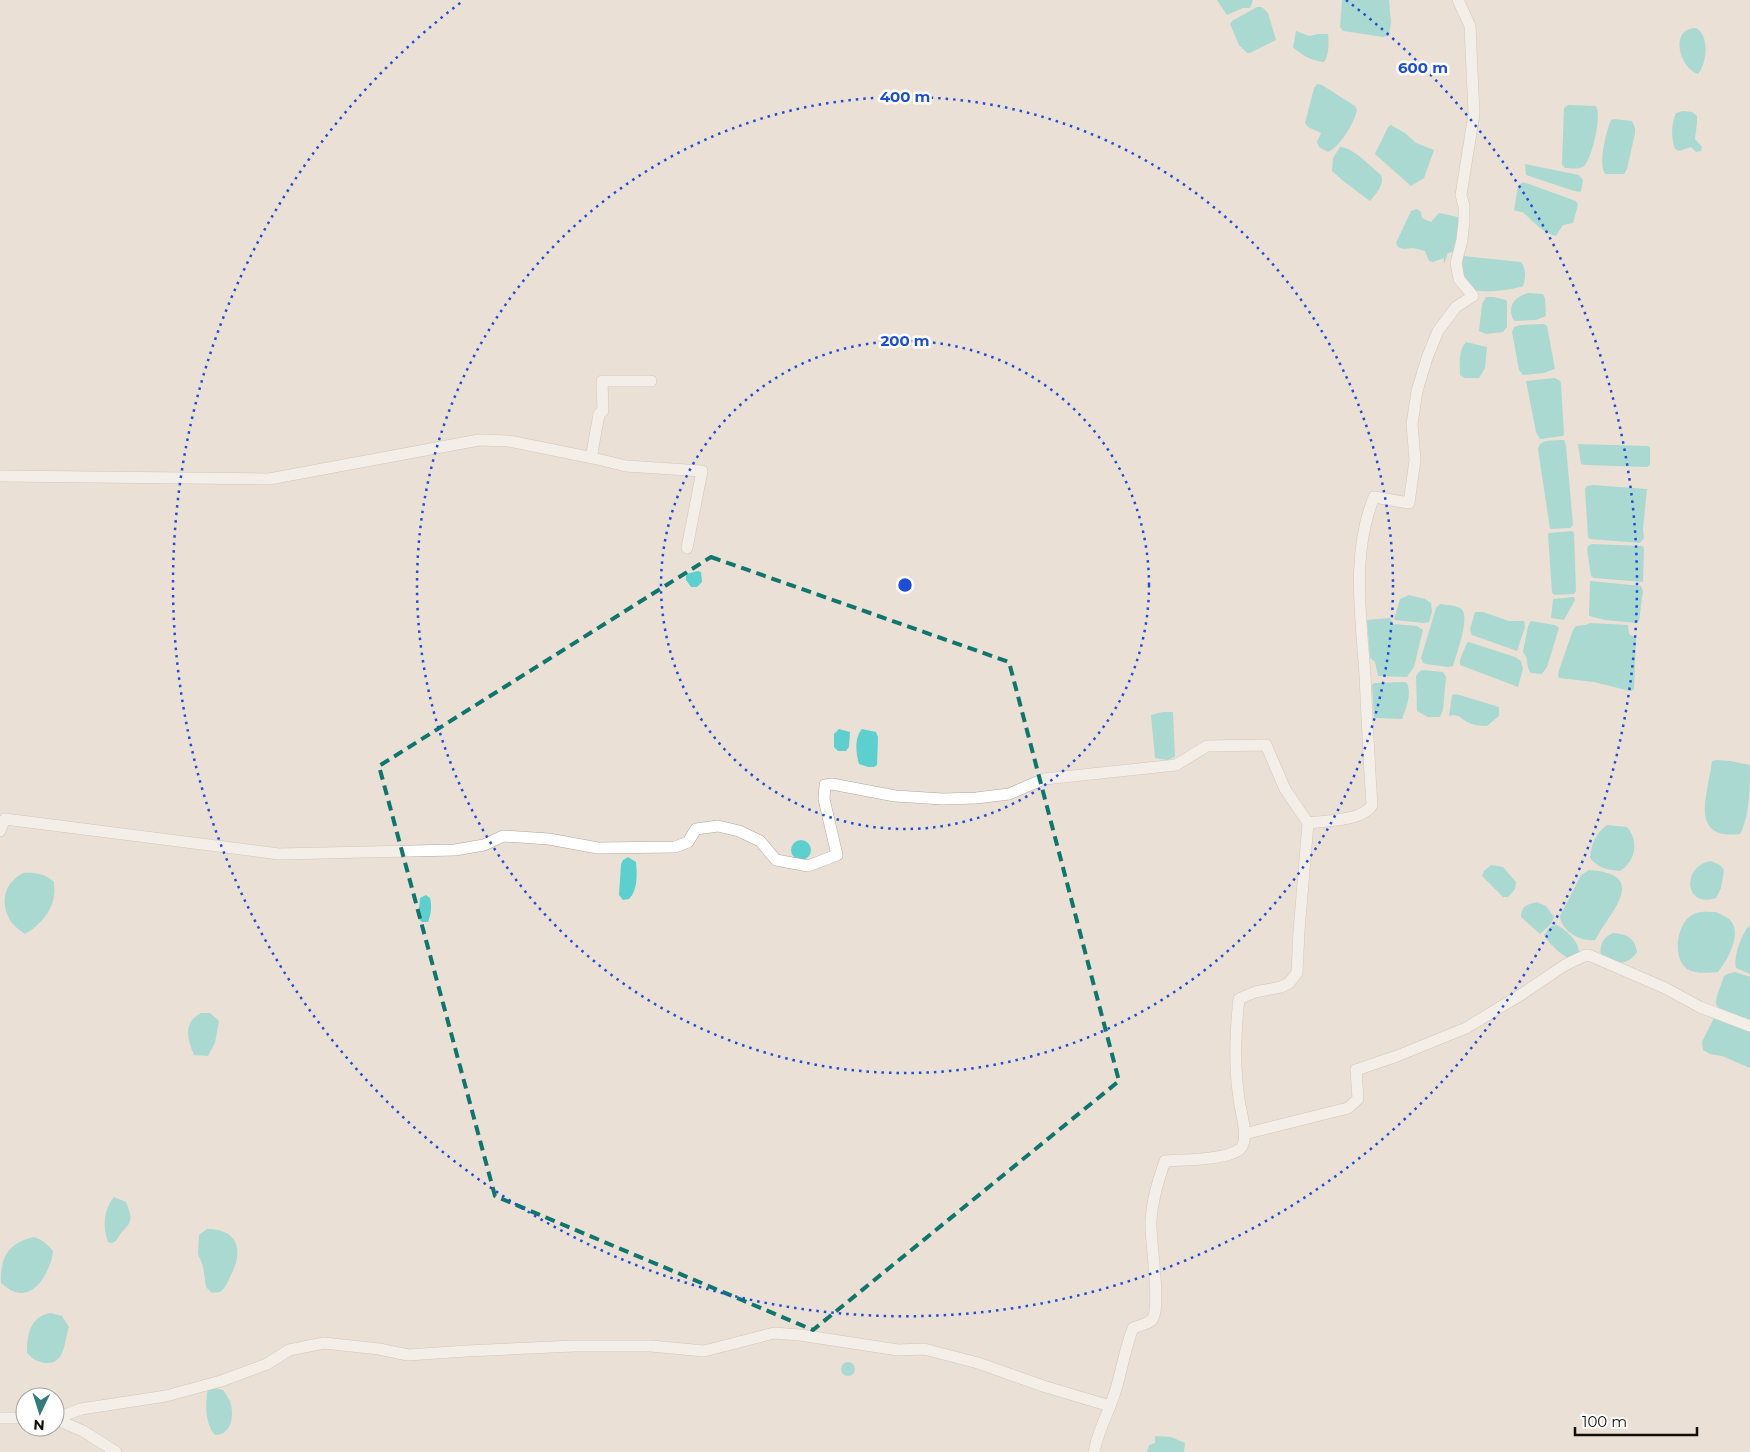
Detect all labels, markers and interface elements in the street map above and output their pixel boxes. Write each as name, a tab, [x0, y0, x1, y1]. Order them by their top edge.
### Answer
text: 600 m	[1398, 58, 1448, 77]
text: 400 m	[880, 87, 930, 106]
text: 200 m	[880, 331, 930, 350]
centre of rings	[896, 576, 914, 594]
north arrow	[15, 1387, 65, 1437]
scale bar	[1575, 1404, 1698, 1436]
text: 100 m	[1582, 1412, 1627, 1431]
text: N	[33, 1416, 45, 1434]

